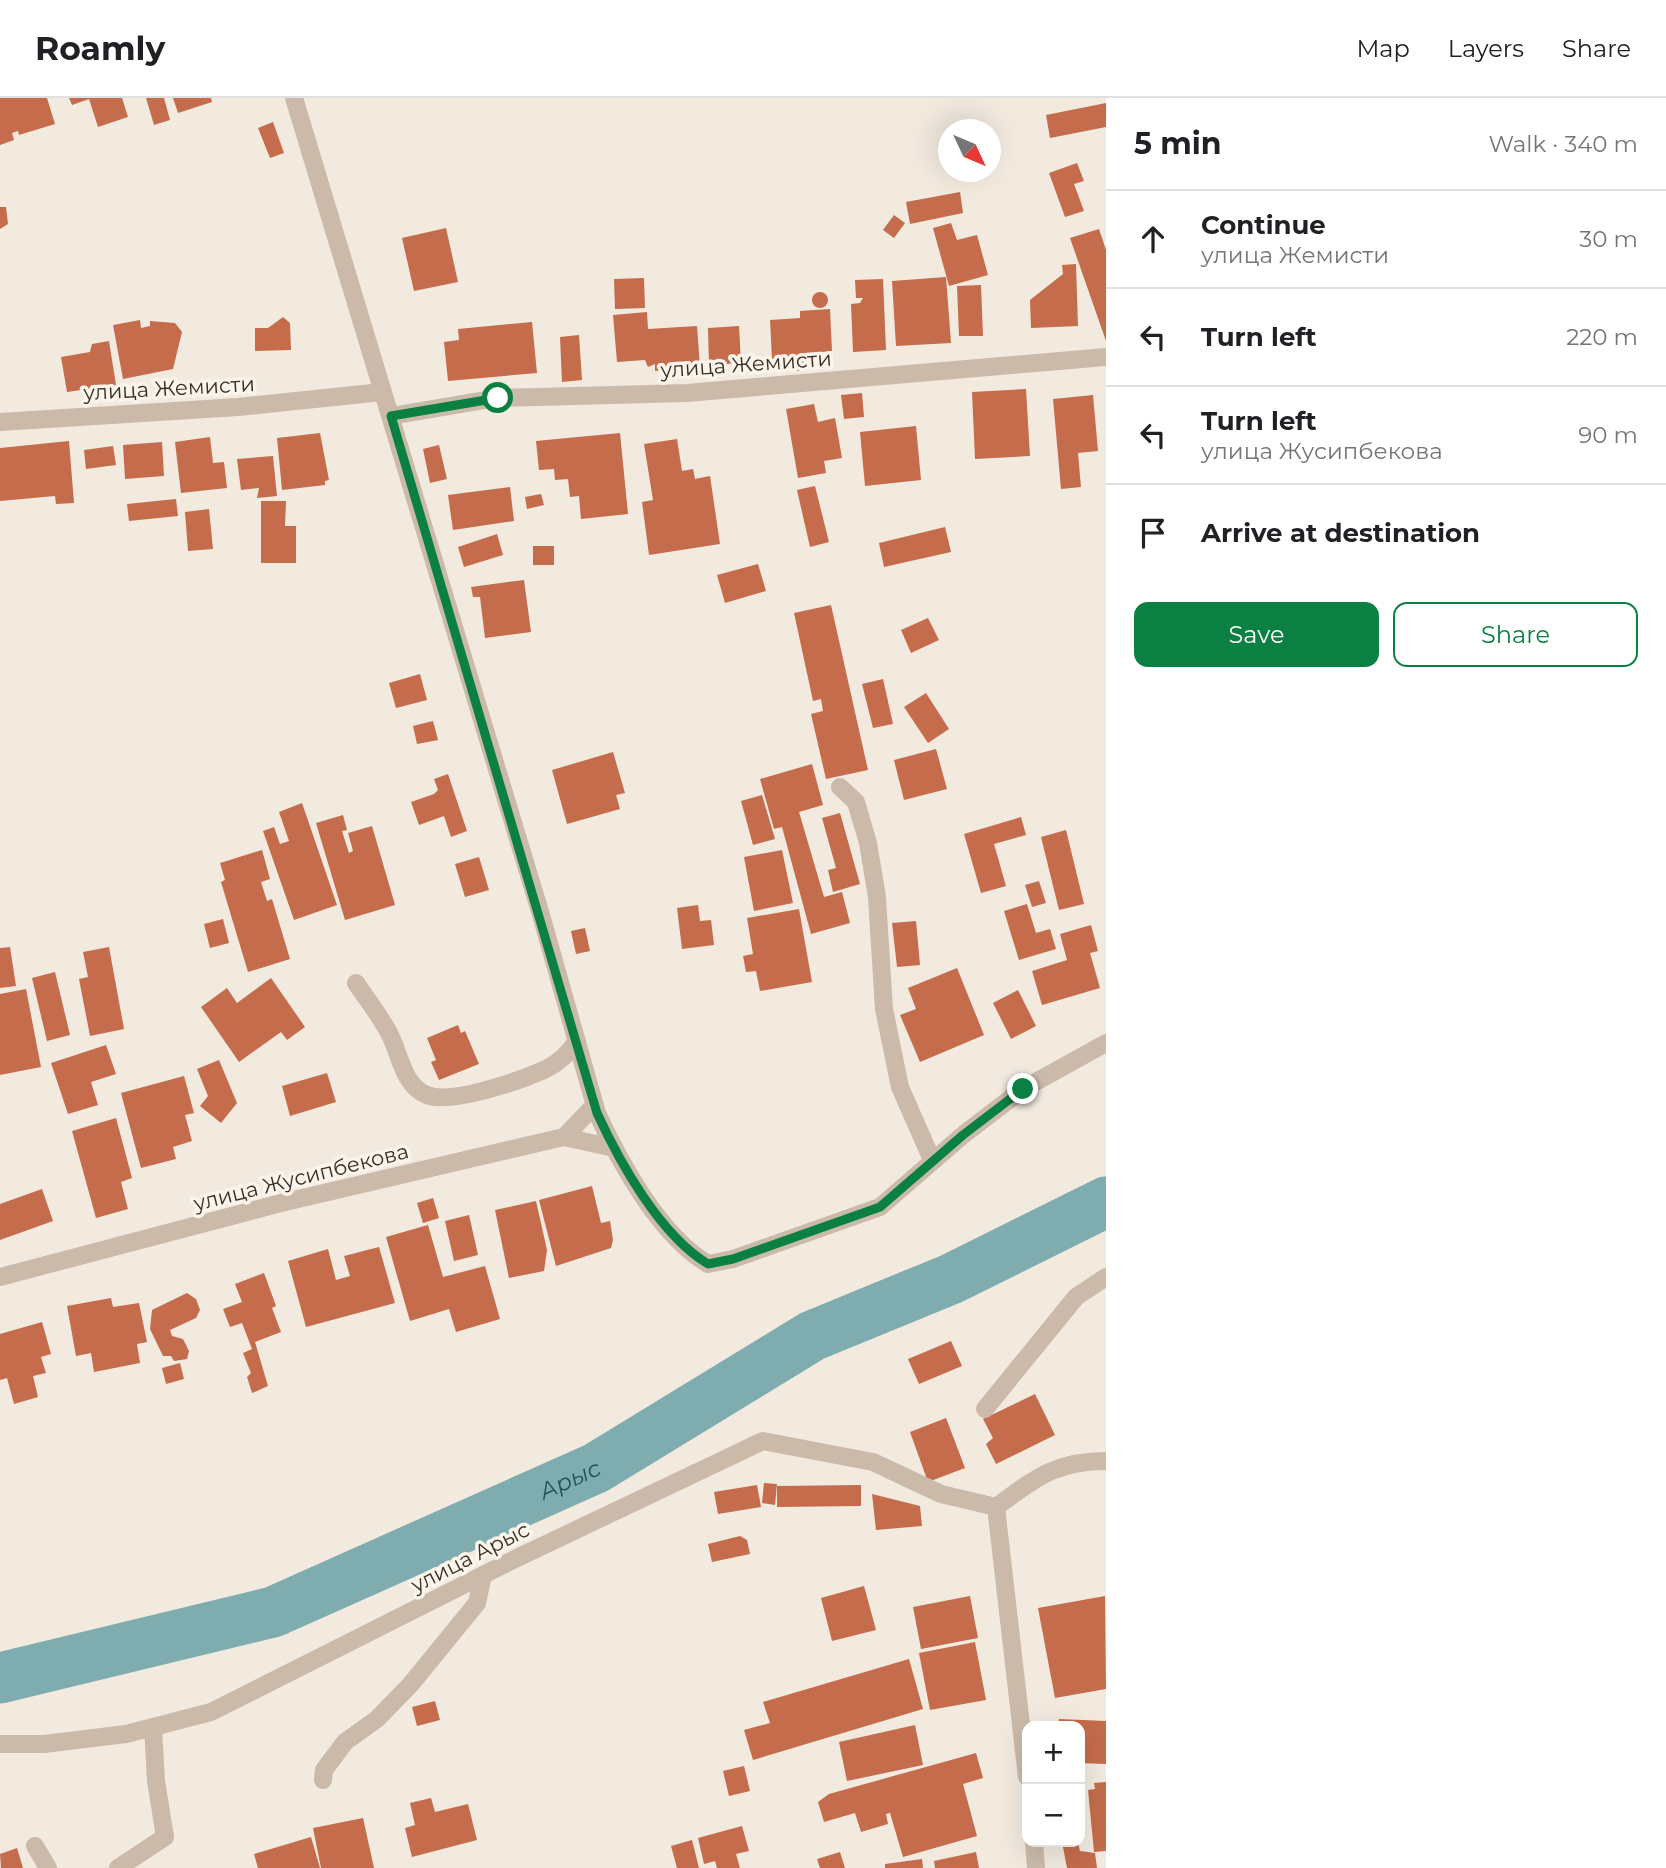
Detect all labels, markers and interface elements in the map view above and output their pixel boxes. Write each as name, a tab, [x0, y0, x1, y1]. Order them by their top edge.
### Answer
text: Roamly	[35, 28, 165, 68]
text: Map	[1356, 34, 1410, 63]
text: Layers	[1448, 34, 1524, 63]
text: Share	[1562, 34, 1631, 63]
north arrow	[938, 119, 1001, 182]
text: 5 min	[1134, 125, 1222, 162]
text: Walk · 340 m	[1489, 130, 1638, 158]
text: Continue	[1201, 209, 1326, 241]
icon: ahead	[1134, 220, 1172, 258]
text: 30 m	[1579, 225, 1638, 253]
text: улица Жемисти	[1201, 241, 1389, 269]
icon: left	[1134, 318, 1172, 356]
text: Turn left	[1201, 321, 1317, 353]
text: 220 m	[1566, 323, 1638, 351]
street label: улица Жемисти	[658, 346, 833, 383]
street label: улица Жемисти	[82, 371, 255, 405]
route start	[482, 382, 513, 413]
text: Turn left	[1201, 405, 1317, 437]
icon: left	[1134, 416, 1172, 454]
text: 90 m	[1578, 421, 1638, 449]
text: улица Жусипбекова	[1201, 437, 1443, 465]
icon: arrive	[1134, 514, 1172, 552]
text: Arrive at destination	[1201, 517, 1480, 549]
button: Save	[1134, 602, 1379, 667]
button: Share	[1393, 602, 1638, 667]
route end	[1007, 1073, 1038, 1104]
street label: улица Жусипбекова	[190, 1138, 411, 1216]
water label: Арыс	[534, 1454, 605, 1506]
street label: улица Арыс	[406, 1516, 533, 1598]
map controls	[1022, 1721, 1085, 1847]
button: +	[1022, 1721, 1085, 1784]
button: −	[1022, 1784, 1085, 1847]

